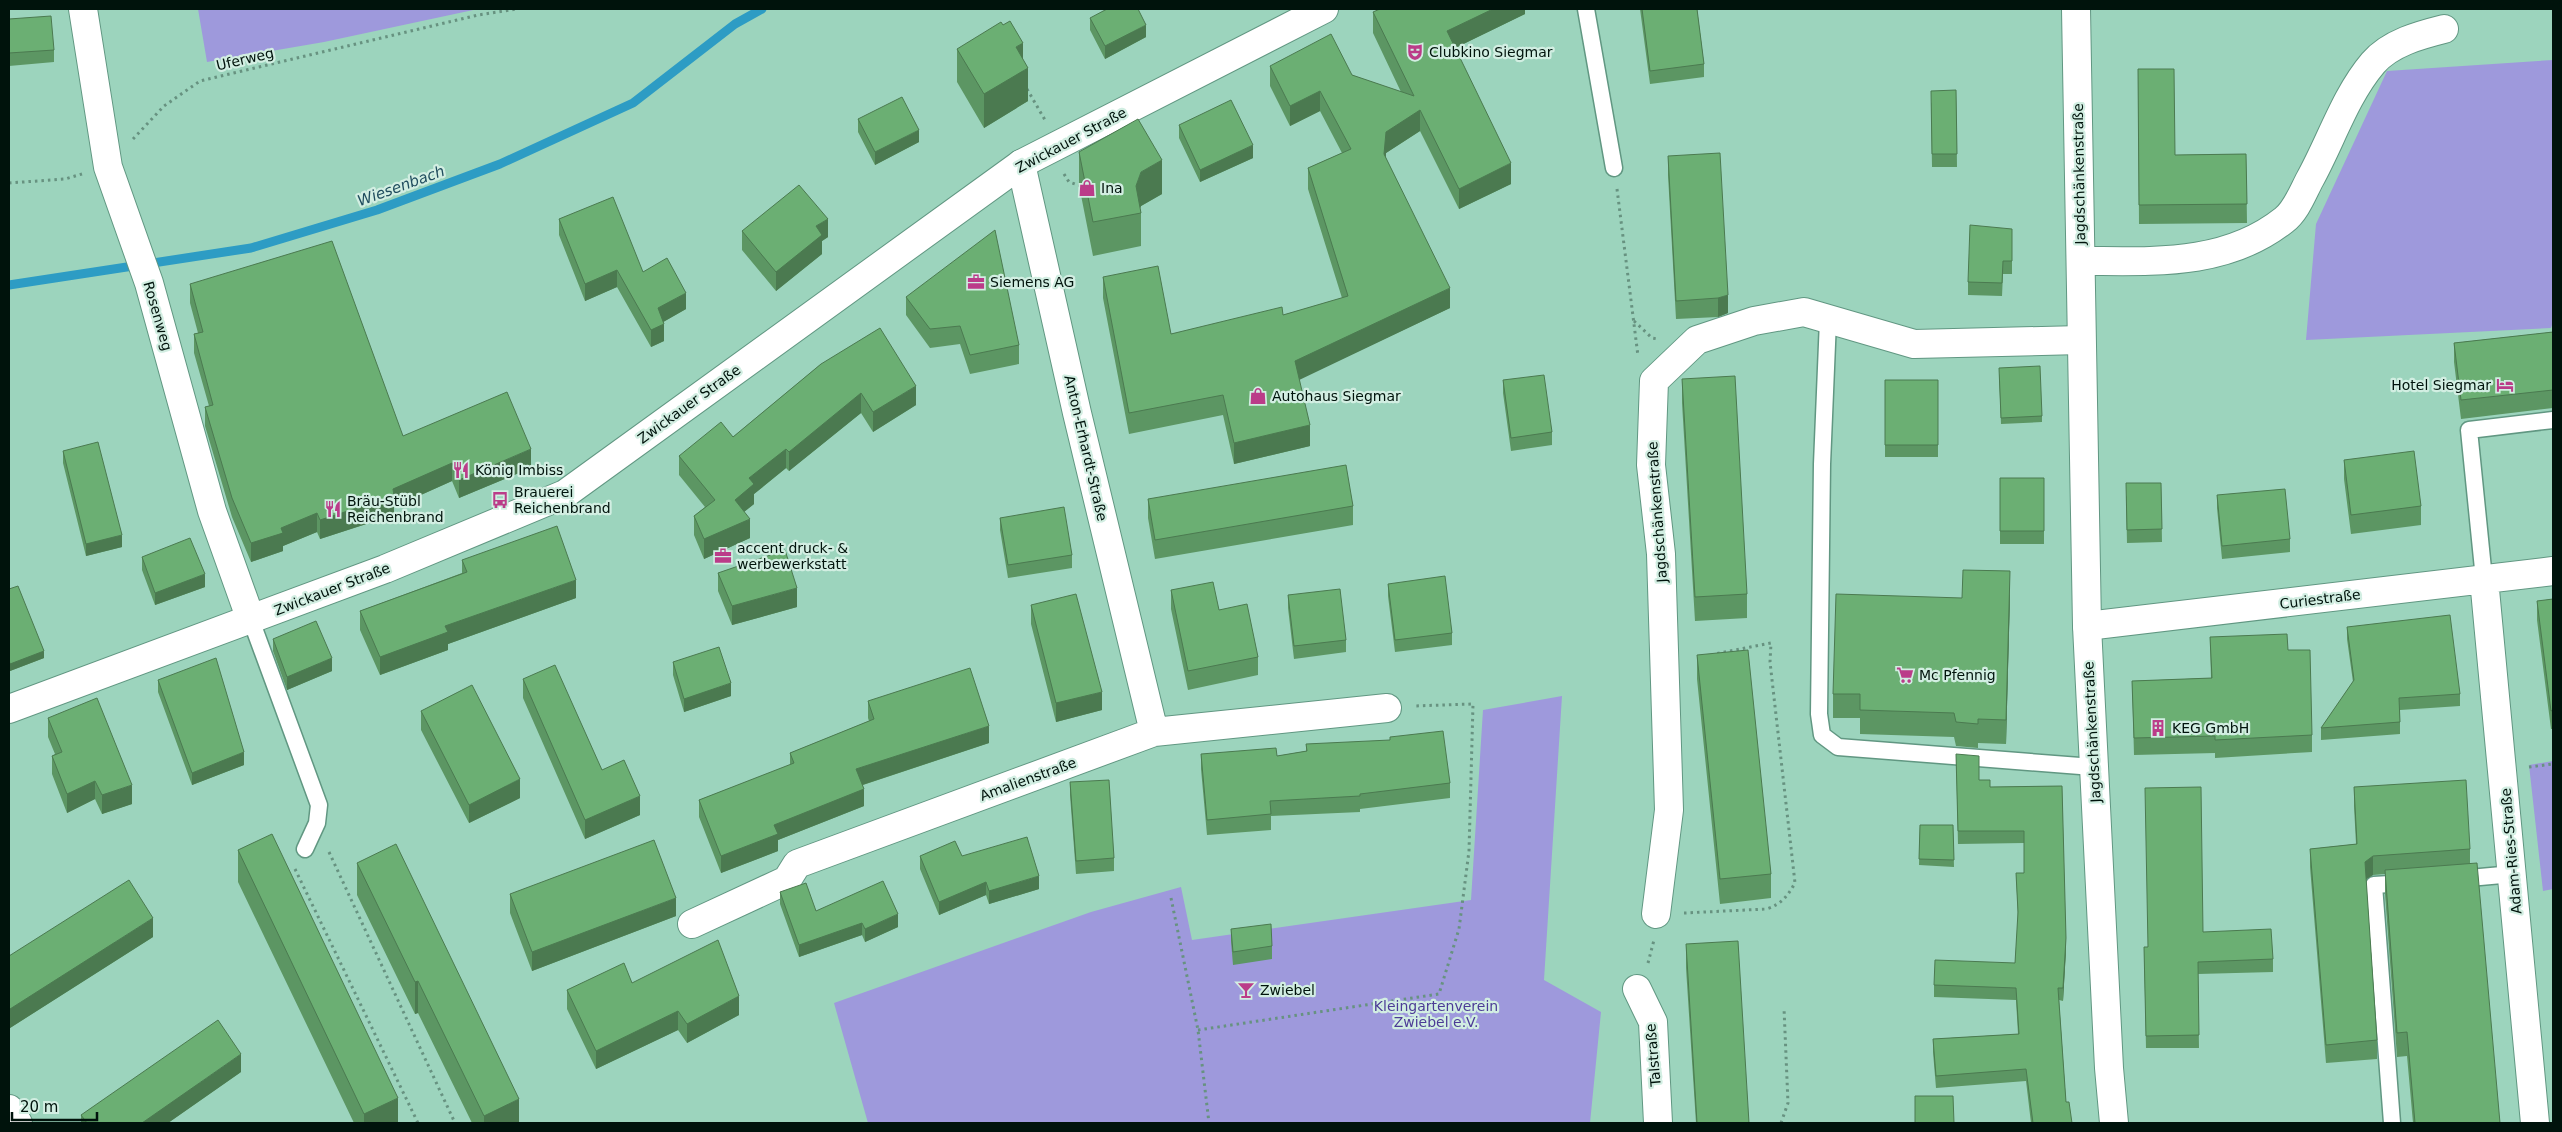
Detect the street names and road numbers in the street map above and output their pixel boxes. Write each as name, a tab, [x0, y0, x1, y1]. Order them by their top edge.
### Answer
street label: Uferweg	[215, 45, 275, 73]
street label: Jagdschänkenstraße	[2070, 103, 2088, 246]
street label: Zwickauer Straße	[1013, 104, 1129, 176]
street label: Rosenweg	[140, 279, 176, 353]
street label: Zwickauer Straße	[635, 361, 743, 447]
street label: Anton-Erhardt-Straße	[1061, 373, 1111, 523]
street label: Jagdschänkenstraße	[1644, 441, 1670, 584]
street label: Zwickauer Straße	[272, 560, 392, 618]
street label: Curiestraße	[2279, 586, 2361, 612]
street label: Jagdschänkenstraße	[2080, 661, 2104, 804]
street label: Amalienstraße	[978, 754, 1078, 804]
street label: Adam-Ries-Straße	[2498, 787, 2524, 915]
street label: Talstraße	[1642, 1023, 1664, 1088]

